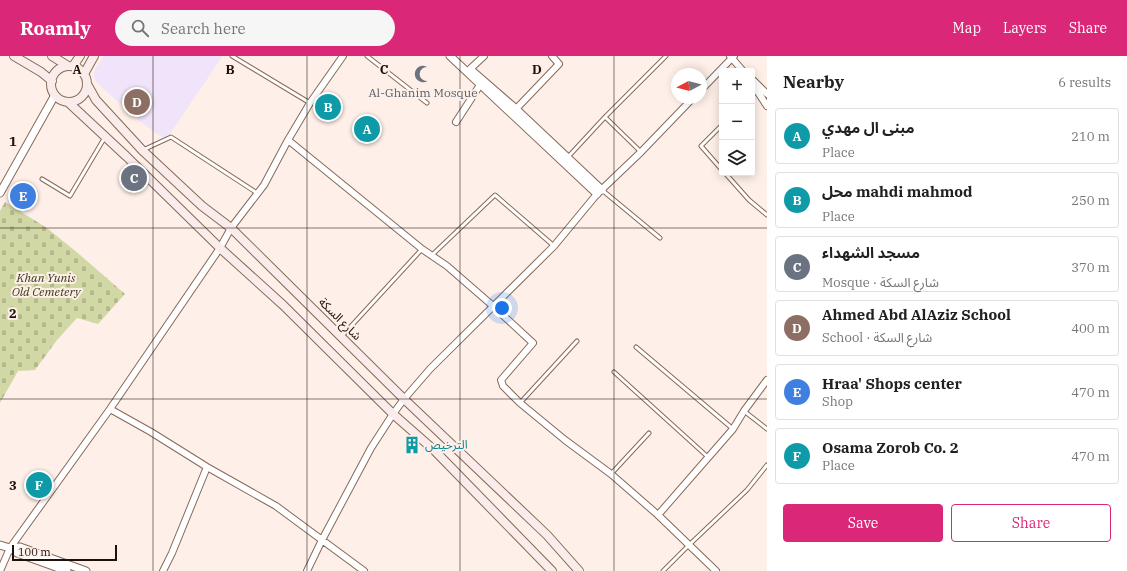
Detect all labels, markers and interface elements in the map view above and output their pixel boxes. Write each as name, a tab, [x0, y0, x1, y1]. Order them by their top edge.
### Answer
search box	[115, 10, 395, 46]
text: Roamly	[20, 16, 91, 40]
icon: search	[129, 17, 151, 39]
text: Search here	[161, 19, 246, 38]
text: Map	[953, 19, 981, 37]
text: Layers	[1003, 19, 1047, 37]
text: Share	[1069, 19, 1107, 37]
text: A	[72, 61, 82, 78]
text: B	[225, 61, 235, 78]
text: C	[380, 61, 389, 78]
text: D	[532, 61, 542, 78]
mosque icon: Al-Ghanim Mosque	[413, 64, 433, 84]
north arrow	[671, 68, 707, 104]
map controls	[719, 68, 755, 176]
button: +	[719, 68, 755, 104]
text: Nearby	[783, 71, 844, 93]
text: 6 results	[1058, 74, 1111, 91]
place label: Al-Ghanim Mosque	[368, 85, 478, 100]
pin: D	[124, 87, 150, 117]
pin: B	[315, 92, 341, 122]
button: −	[719, 104, 755, 140]
pin: A	[354, 114, 380, 144]
text: مبنى ال مهدي	[822, 118, 915, 137]
text: A	[792, 128, 802, 145]
text: 210 m	[1071, 128, 1110, 145]
text: 1	[9, 133, 17, 150]
button: layers	[719, 140, 755, 176]
text: Place	[822, 144, 855, 161]
pin: C	[121, 163, 147, 193]
pin: E	[10, 181, 36, 211]
text: محل mahdi mahmod	[822, 182, 973, 201]
text: B	[792, 192, 802, 209]
text: 250 m	[1071, 192, 1110, 209]
text: Place	[822, 208, 855, 225]
text: مسجد الشهداء	[822, 243, 920, 262]
text: C	[793, 259, 801, 276]
text: 370 m	[1071, 259, 1110, 276]
park label: Khan Yunis Old Cemetery	[12, 270, 82, 299]
text: Mosque · شارع السكة	[822, 274, 939, 291]
street label: شارع السكة	[314, 294, 365, 345]
your location	[492, 298, 512, 318]
text: 2	[9, 305, 17, 322]
text: Ahmed Abd AlAziz School	[822, 305, 1011, 324]
text: D	[792, 320, 802, 337]
text: 400 m	[1071, 320, 1110, 337]
text: School · شارع السكة	[822, 329, 932, 346]
text: Hraa' Shops center	[822, 374, 962, 393]
text: E	[793, 384, 801, 401]
text: 470 m	[1071, 384, 1110, 401]
text: Shop	[822, 393, 853, 410]
building icon: الترخيص	[402, 435, 422, 455]
place label: الترخيص	[425, 437, 468, 452]
text: Osama Zorob Co. 2	[822, 438, 959, 457]
text: F	[793, 448, 801, 465]
text: 470 m	[1071, 448, 1110, 465]
text: Place	[822, 457, 855, 474]
pin: F	[26, 470, 52, 500]
text: 3	[9, 477, 17, 494]
button: Save	[783, 504, 943, 542]
button: Share	[951, 504, 1111, 542]
scale bar	[12, 543, 117, 562]
text: 100 m	[18, 545, 51, 559]

